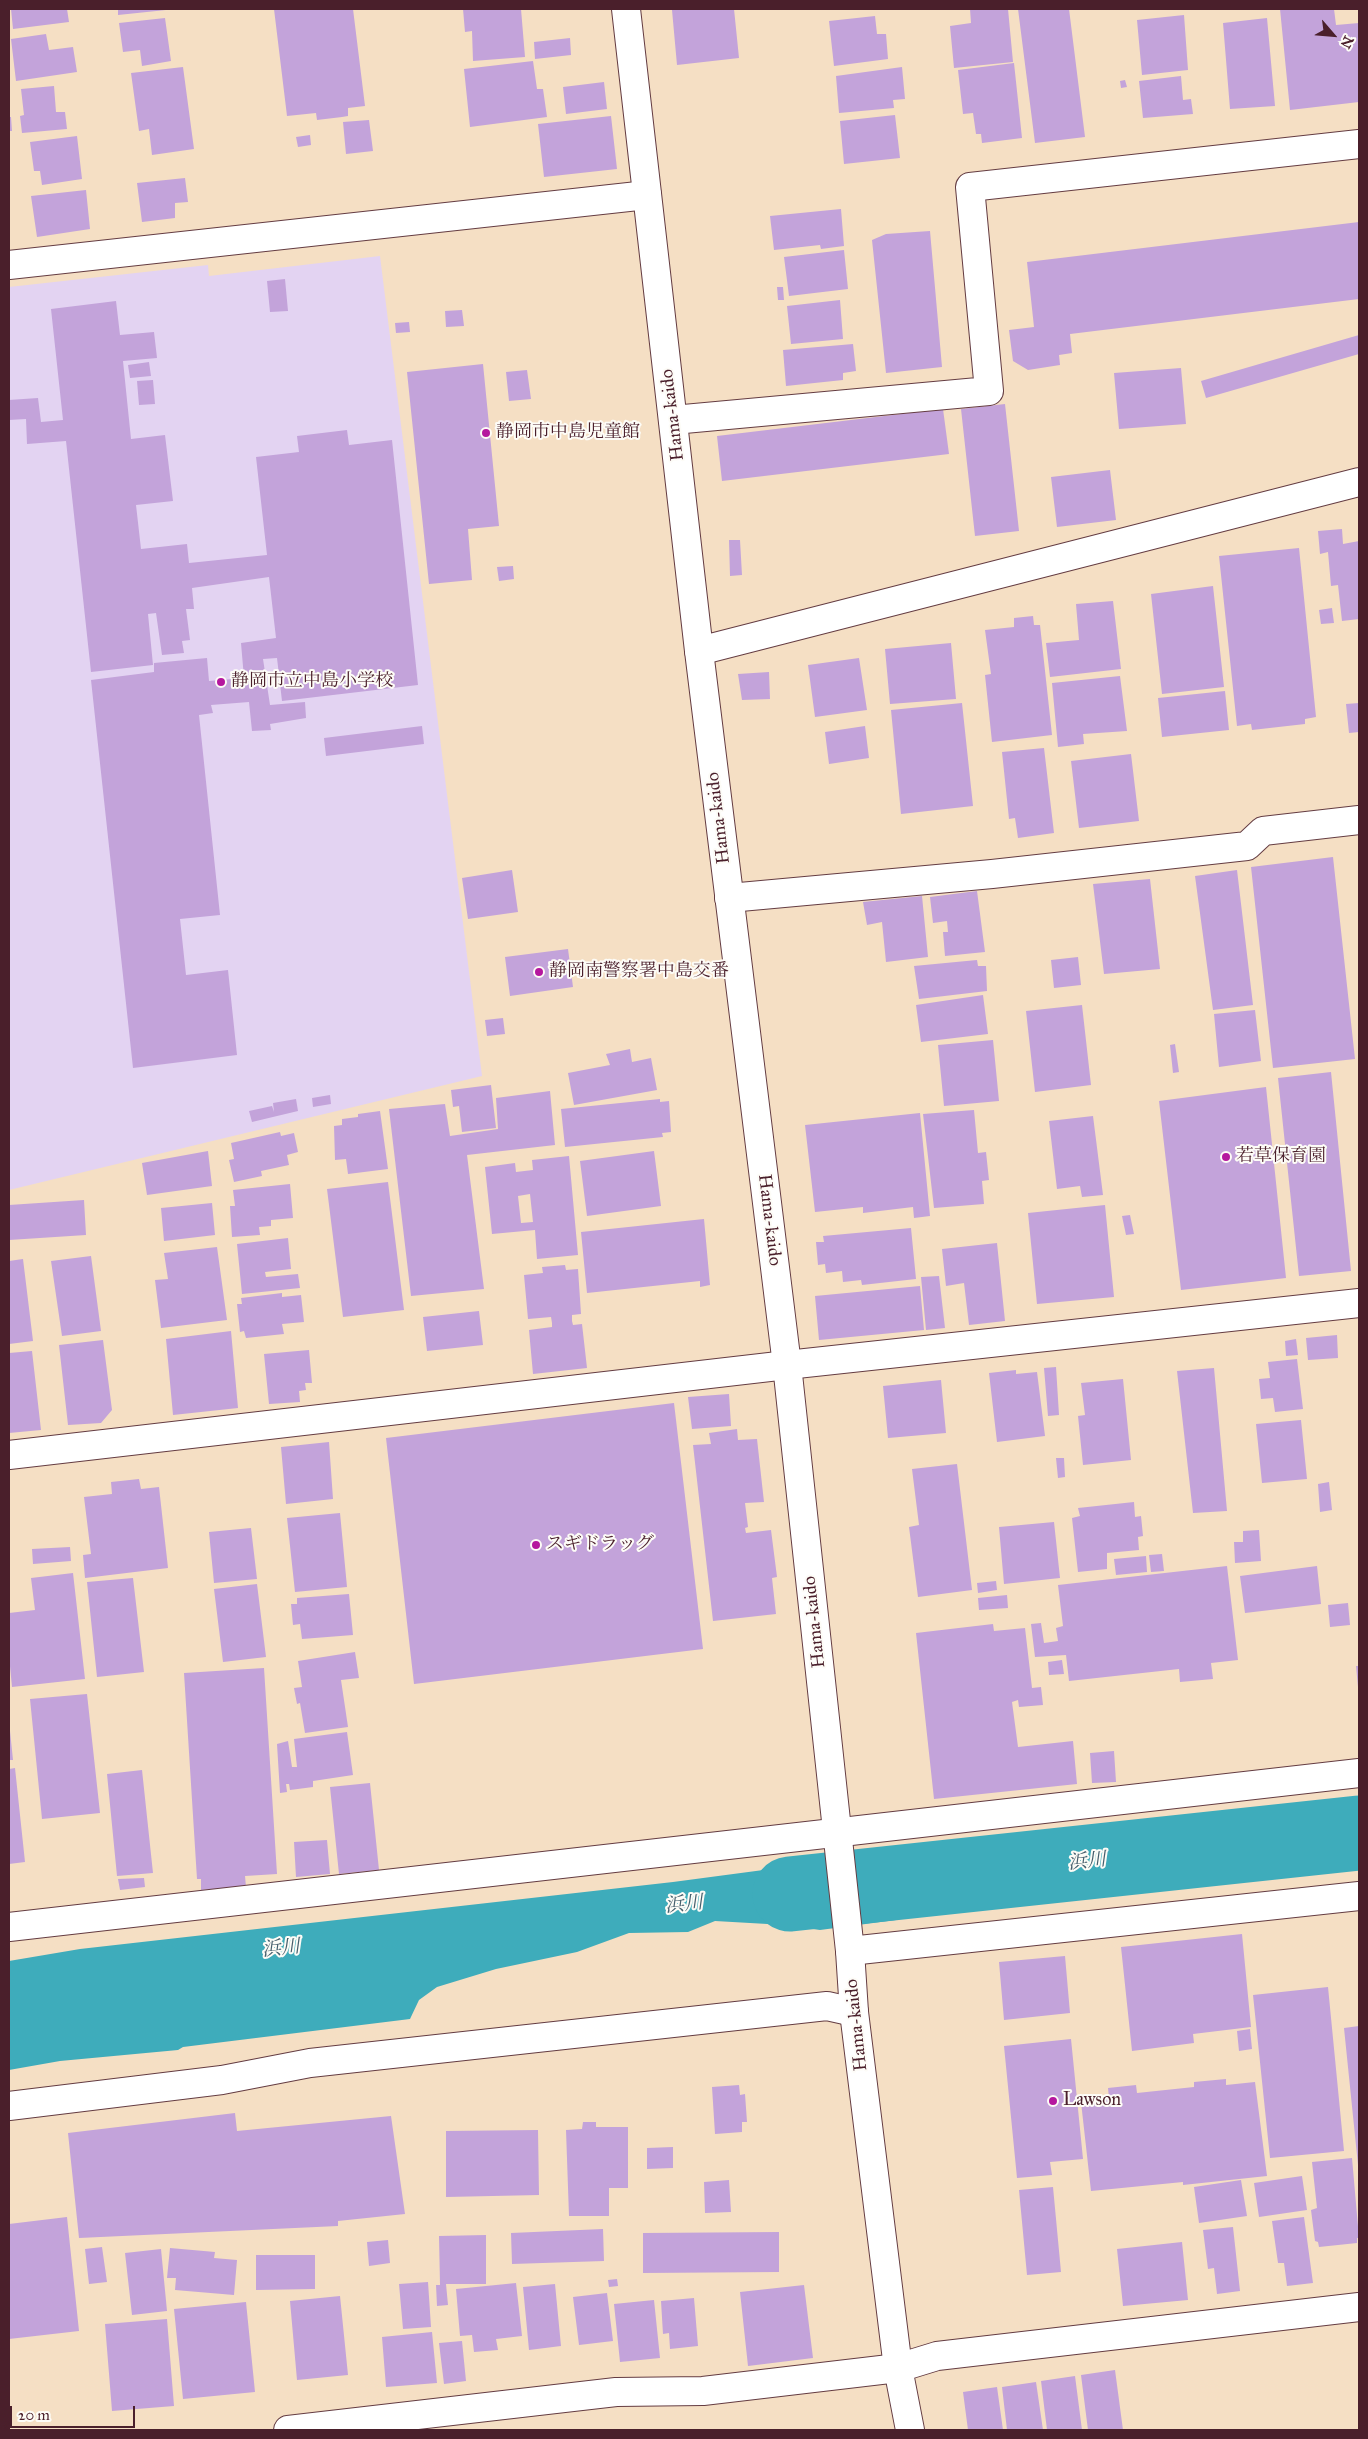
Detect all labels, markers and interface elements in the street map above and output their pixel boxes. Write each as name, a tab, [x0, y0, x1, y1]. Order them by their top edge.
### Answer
north arrow	[1308, 10, 1358, 60]
text: N	[1337, 33, 1357, 51]
street label: Hama-kaido	[657, 368, 689, 462]
place label: 静岡市中島児童館	[496, 422, 640, 444]
marker: 静岡市中島児童館	[480, 427, 492, 439]
place label: 静岡市立中島小学校	[231, 671, 393, 693]
marker: 静岡市立中島小学校	[215, 676, 227, 688]
street label: Hama-kaido	[703, 771, 735, 865]
place label: 静岡南警察署中島交番	[549, 961, 729, 983]
marker: 静岡南警察署中島交番	[533, 966, 545, 978]
place label: 若草保育園	[1236, 1146, 1326, 1168]
marker: 若草保育園	[1220, 1151, 1232, 1163]
street label: Hama-kaido	[753, 1173, 785, 1267]
place label: スギドラッグ	[546, 1534, 654, 1556]
marker: スギドラッグ	[530, 1539, 542, 1551]
street label: Hama-kaido	[799, 1575, 831, 1669]
water label: 浜川	[1067, 1849, 1107, 1875]
water label: 浜川	[664, 1892, 704, 1918]
water label: 浜川	[261, 1936, 301, 1962]
street label: Hama-kaido	[841, 1978, 873, 2072]
place label: Lawson	[1063, 2090, 1121, 2112]
marker: Lawson	[1047, 2095, 1059, 2107]
scale bar	[12, 2396, 138, 2428]
text: 20 m	[18, 2406, 50, 2424]

